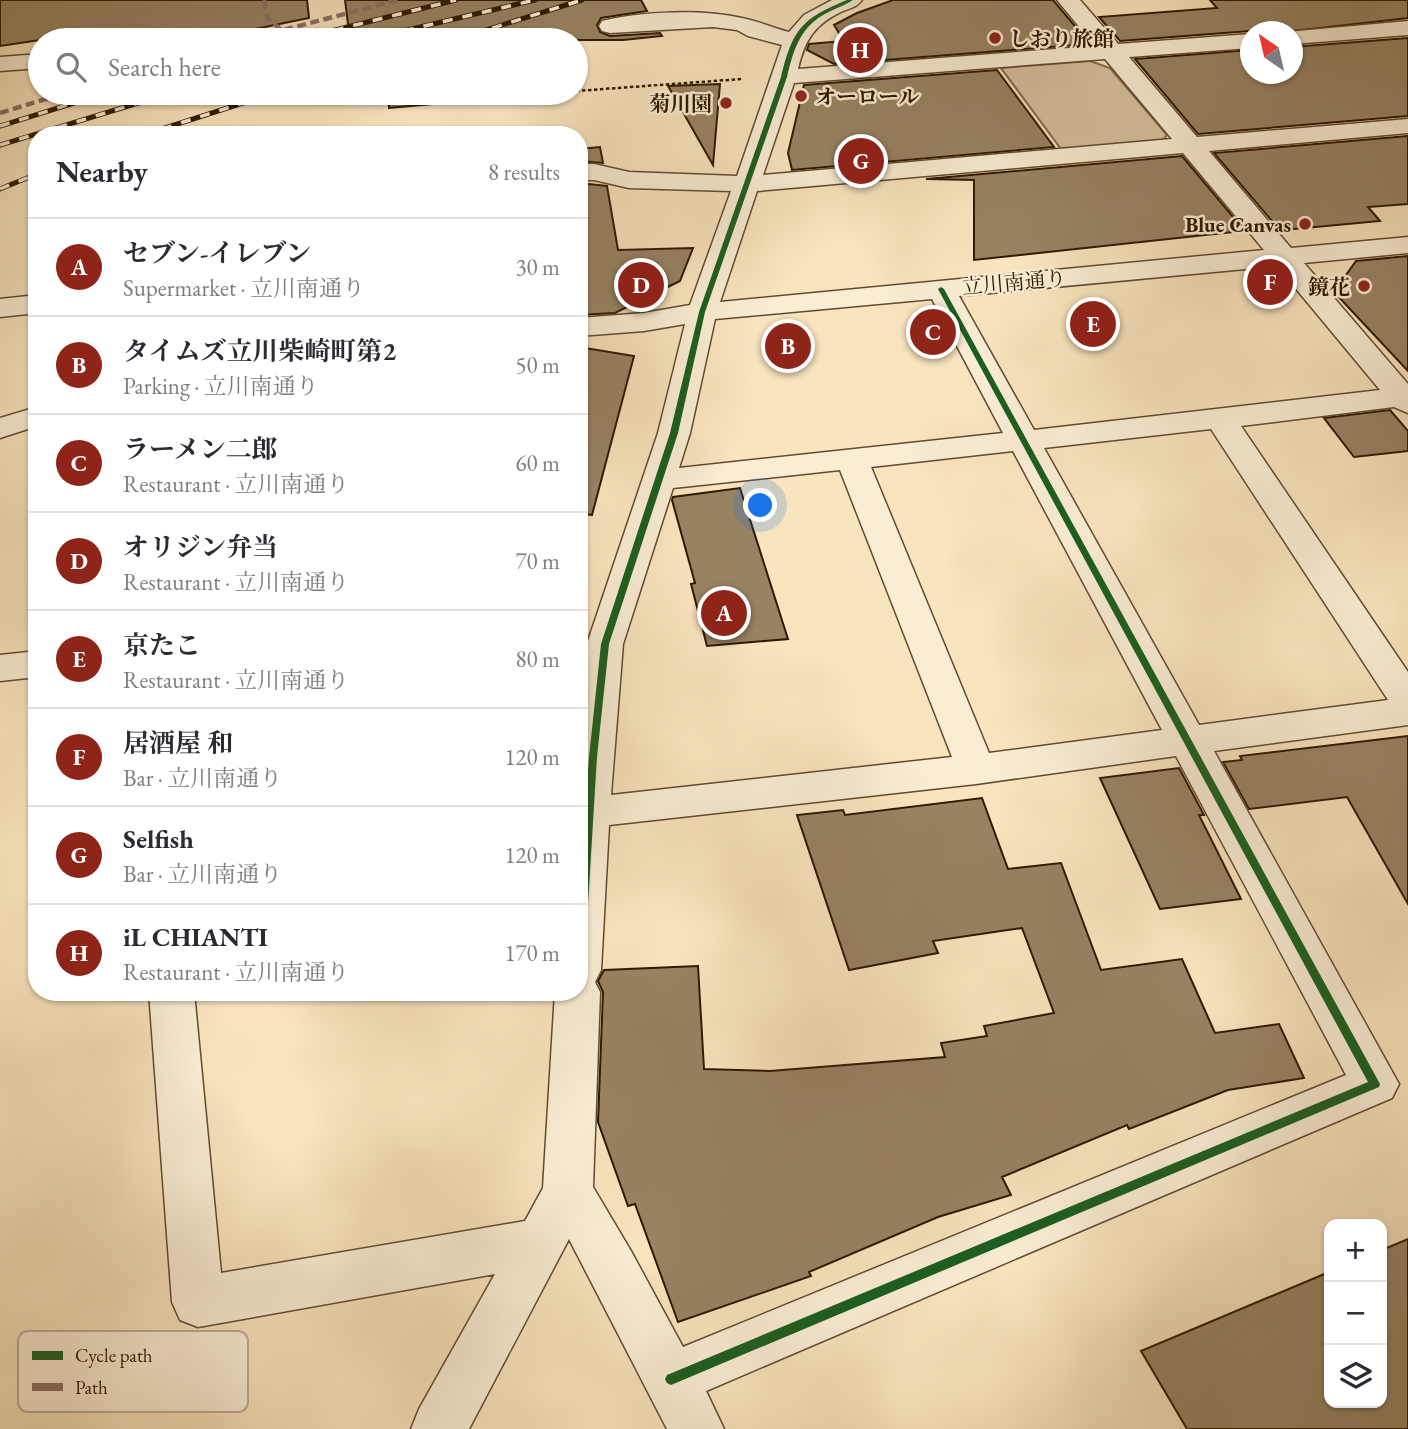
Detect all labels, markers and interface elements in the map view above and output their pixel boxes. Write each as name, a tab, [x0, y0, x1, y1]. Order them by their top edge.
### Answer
north arrow	[1240, 21, 1303, 84]
pin: H	[837, 24, 883, 76]
place label: しおり旅館	[1009, 25, 1114, 52]
search box	[28, 28, 588, 105]
marker: しおり旅館	[987, 30, 1003, 46]
icon: search	[52, 48, 90, 86]
text: Search here	[108, 50, 221, 84]
place label: オーロール	[815, 83, 920, 110]
marker: オーロール	[793, 88, 809, 104]
place label: 菊川園	[649, 90, 712, 117]
marker: 菊川園	[718, 95, 734, 111]
pin: G	[838, 135, 884, 187]
text: Nearby	[56, 152, 148, 191]
text: 8 results	[488, 157, 560, 187]
place label: Blue Canvas	[1185, 211, 1291, 238]
marker: Blue Canvas	[1297, 216, 1313, 232]
text: セブン-イレブン	[123, 236, 311, 270]
text: A	[71, 252, 87, 282]
text: 30 m	[515, 252, 560, 282]
pin: F	[1247, 256, 1293, 308]
pin: D	[618, 259, 664, 311]
street label: 立川南通り	[961, 264, 1067, 300]
text: Supermarket · 立川南通り	[123, 273, 365, 303]
place label: 鏡花	[1308, 273, 1350, 300]
marker: 鏡花	[1356, 278, 1372, 294]
pin: E	[1070, 298, 1116, 350]
pin: C	[910, 306, 956, 358]
pin: B	[765, 320, 811, 372]
text: タイムズ立川柴崎町第2	[123, 334, 396, 368]
text: B	[72, 350, 86, 380]
text: 50 m	[515, 350, 560, 380]
text: Parking · 立川南通り	[123, 371, 319, 401]
text: ラーメン二郎	[123, 432, 278, 466]
text: C	[71, 448, 87, 478]
text: 60 m	[515, 448, 560, 478]
text: Restaurant · 立川南通り	[123, 469, 349, 499]
your location	[743, 488, 777, 522]
text: オリジン弁当	[123, 530, 278, 564]
text: D	[70, 546, 88, 576]
text: 70 m	[515, 546, 560, 576]
text: Restaurant · 立川南通り	[123, 567, 349, 597]
pin: A	[701, 587, 747, 639]
text: 京たこ	[123, 628, 201, 662]
text: E	[72, 644, 86, 674]
text: 80 m	[515, 644, 560, 674]
text: Restaurant · 立川南通り	[123, 665, 349, 695]
text: 居酒屋 和	[123, 726, 233, 760]
text: F	[73, 742, 85, 772]
text: 120 m	[504, 742, 560, 772]
text: Bar · 立川南通り	[123, 763, 282, 793]
text: Selfish	[123, 822, 194, 856]
text: G	[71, 840, 87, 870]
text: 120 m	[504, 840, 560, 870]
text: Bar · 立川南通り	[123, 859, 282, 889]
text: iL CHIANTI	[123, 920, 268, 954]
text: H	[70, 938, 88, 968]
text: 170 m	[504, 938, 560, 968]
text: Restaurant · 立川南通り	[123, 957, 349, 987]
map controls	[1324, 1219, 1387, 1408]
button: +	[1324, 1219, 1387, 1282]
button: −	[1324, 1282, 1387, 1345]
legend	[18, 1331, 248, 1412]
text: Cycle path	[75, 1343, 153, 1368]
button: layers	[1324, 1345, 1387, 1408]
text: Path	[75, 1375, 108, 1400]

